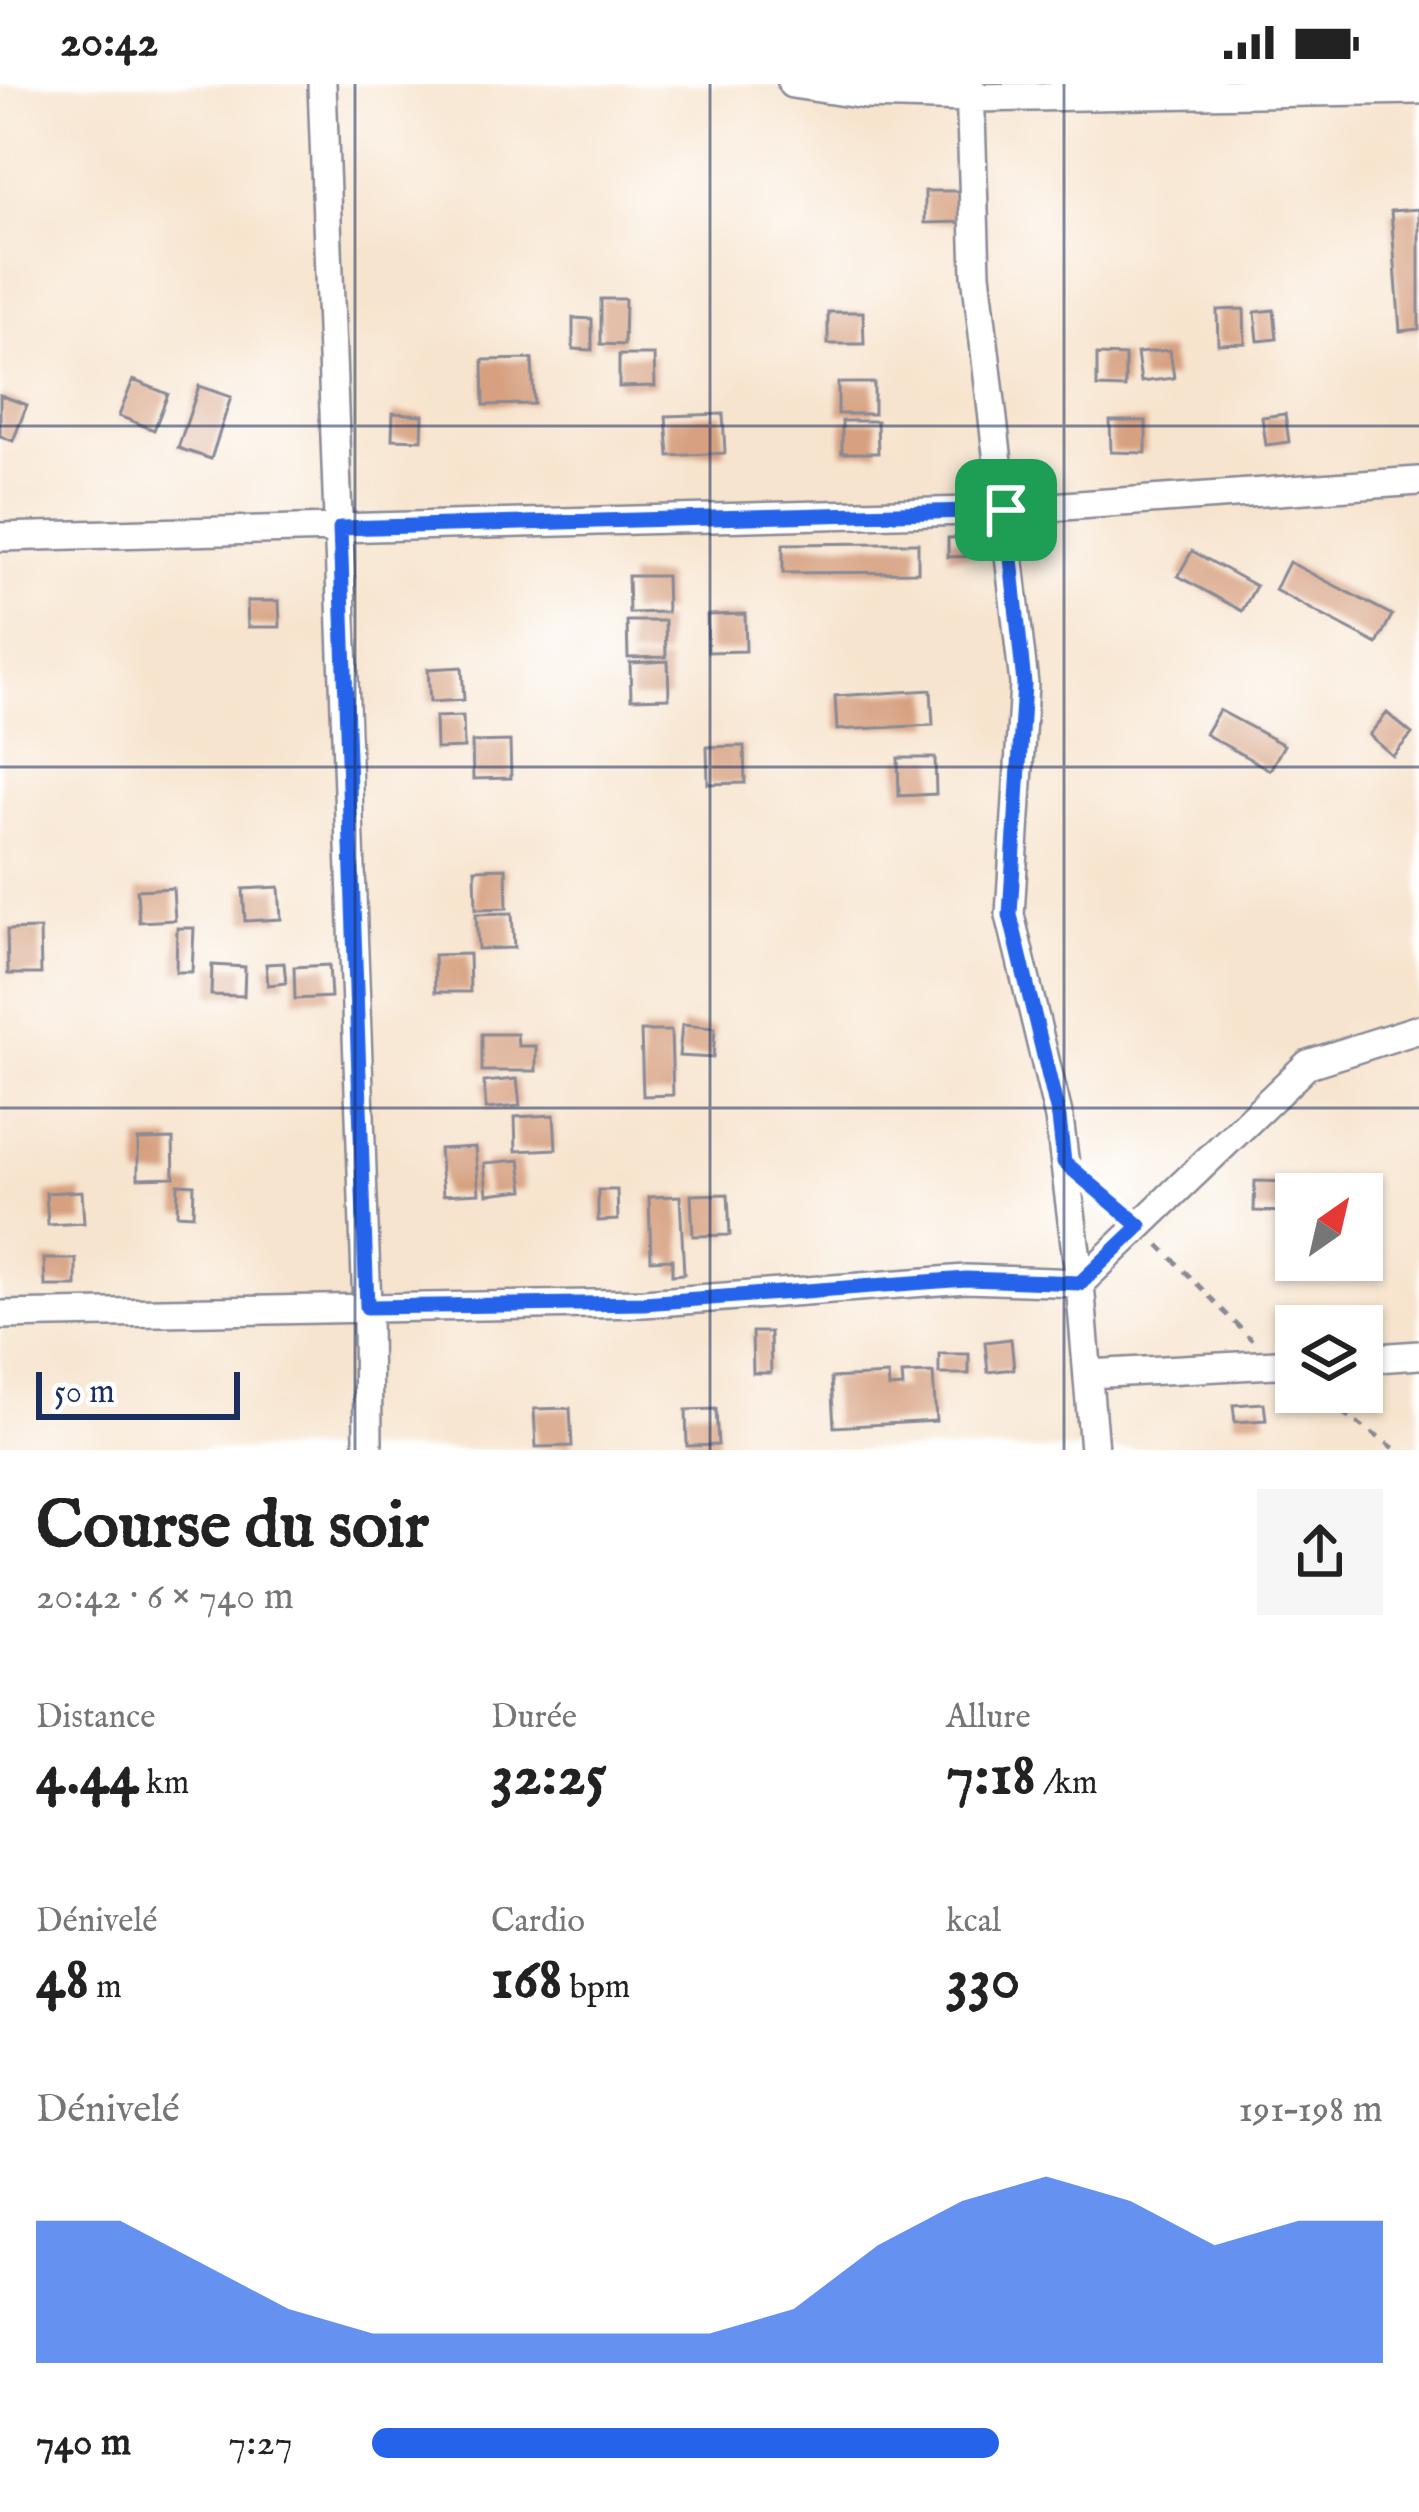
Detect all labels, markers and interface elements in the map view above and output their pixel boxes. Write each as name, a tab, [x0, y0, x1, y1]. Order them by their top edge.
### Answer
text: 20:42	[60, 14, 158, 71]
pin	[955, 459, 1057, 561]
icon: arrive	[973, 477, 1039, 543]
north arrow	[1275, 1173, 1383, 1281]
map controls	[1275, 1173, 1383, 1413]
button: layers	[1275, 1305, 1383, 1413]
scale bar	[36, 1366, 240, 1419]
text: 50 m	[54, 1372, 115, 1414]
text: Course du soir	[36, 1486, 429, 1570]
button: share	[1257, 1489, 1383, 1615]
text: 20:42 · 6 × 740 m	[36, 1573, 294, 1622]
text: Distance	[36, 1697, 155, 1739]
text: Durée	[491, 1697, 577, 1739]
text: Allure	[946, 1697, 1031, 1739]
text: 4.44	[36, 1739, 139, 1815]
text: 32:25	[491, 1739, 607, 1815]
text: 7:18	[946, 1739, 1036, 1815]
text: km	[139, 1763, 189, 1805]
text: /km	[1036, 1763, 1097, 1805]
text: Dénivelé	[36, 1901, 158, 1943]
text: Cardio	[491, 1901, 585, 1943]
text: kcal	[946, 1901, 1001, 1943]
text: 48	[36, 1943, 89, 2019]
text: 168	[491, 1943, 562, 2019]
text: 330	[946, 1943, 1020, 2019]
text: m	[89, 1967, 122, 2009]
text: bpm	[562, 1967, 630, 2009]
text: Dénivelé	[36, 2086, 180, 2135]
text: 191–198 m	[1239, 2086, 1383, 2135]
text: 740 m	[36, 2419, 131, 2468]
text: 7:27	[228, 2419, 293, 2468]

